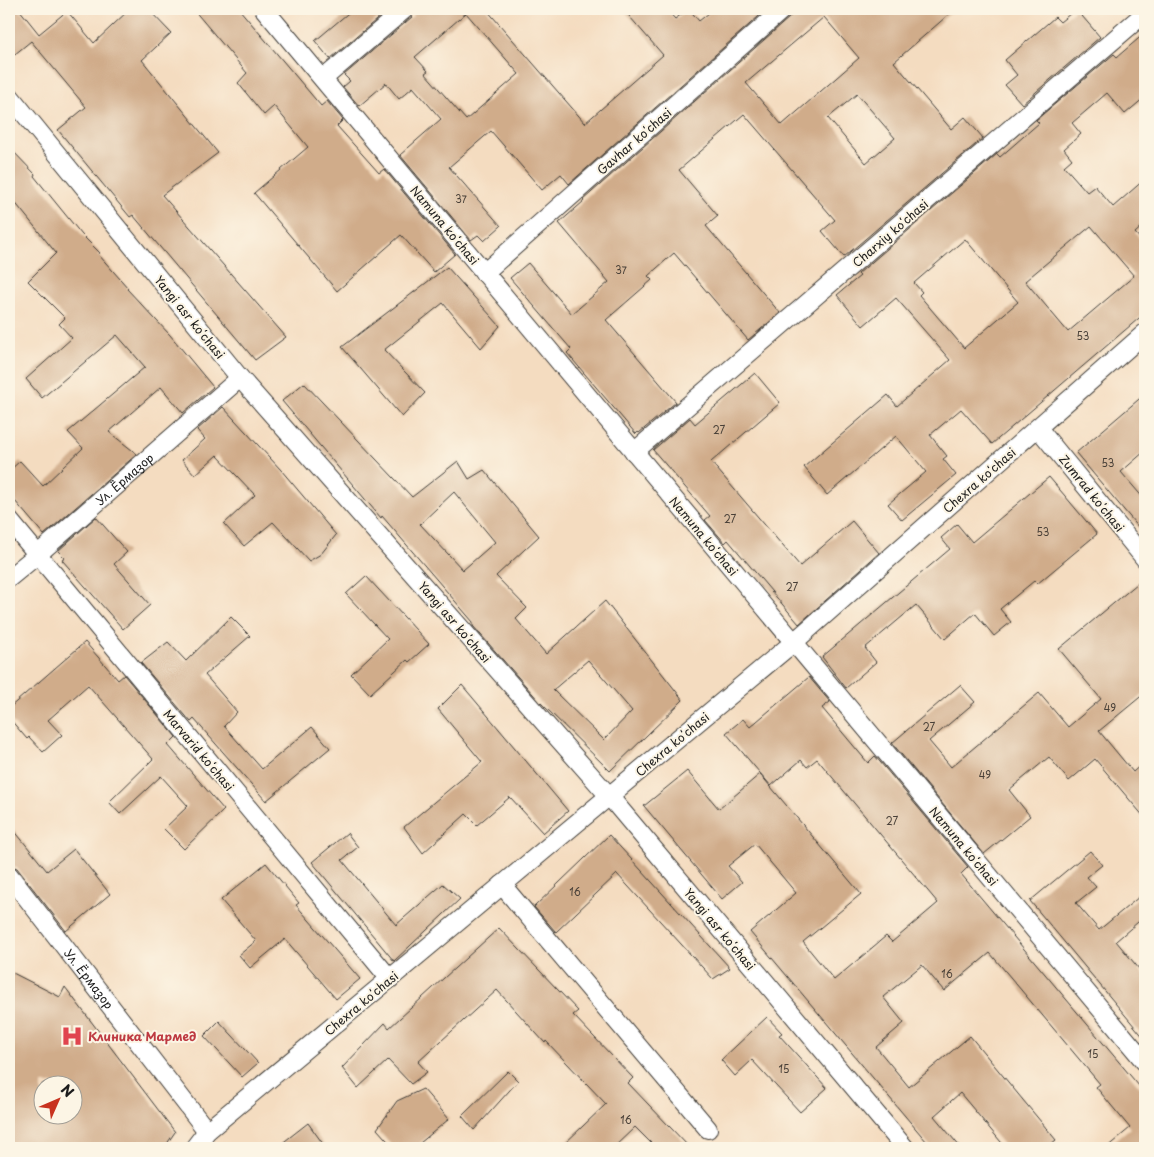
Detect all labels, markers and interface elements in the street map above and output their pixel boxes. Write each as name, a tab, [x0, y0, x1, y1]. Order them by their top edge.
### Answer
street label: Gavhar koʻchasi	[593, 103, 675, 179]
street label: Namuna koʻchasi	[406, 181, 484, 269]
house number: 37	[455, 191, 468, 206]
street label: Charxiy koʻchasi	[848, 195, 932, 271]
house number: 37	[615, 262, 628, 277]
street label: Yangi asr koʻchasi	[151, 272, 229, 362]
house number: 53	[1077, 328, 1089, 343]
house number: 27	[713, 422, 726, 437]
street label: Chexra koʻchasi	[939, 443, 1019, 517]
street label: Ул. Ёрмазор	[91, 449, 157, 509]
street label: Zumrad koʻchasi	[1055, 450, 1129, 536]
house number: 53	[1102, 455, 1114, 470]
street label: Namuna koʻchasi	[665, 492, 743, 580]
house number: 27	[724, 511, 737, 526]
house number: 53	[1037, 524, 1049, 539]
street label: Yangi asr koʻchasi	[415, 577, 495, 667]
house number: 27	[786, 579, 799, 594]
house number: 49	[1104, 700, 1116, 715]
street label: Marvarid koʻchasi	[159, 705, 239, 795]
street label: Chexra koʻchasi	[631, 708, 713, 780]
house number: 27	[923, 719, 936, 734]
house number: 49	[979, 767, 991, 782]
street label: Namuna koʻchasi	[925, 802, 1003, 890]
house number: 27	[886, 813, 899, 828]
house number: 16	[569, 884, 581, 899]
street label: Yangi asr koʻchasi	[680, 884, 760, 974]
street label: Ул. Ёрмазор	[60, 945, 118, 1013]
house number: 16	[941, 966, 953, 981]
street label: Chexra koʻchasi	[320, 967, 402, 1039]
hospital icon: Клиника Мармед	[59, 1023, 85, 1049]
place label: Клиника Мармед	[88, 1027, 196, 1045]
house number: 15	[1088, 1046, 1098, 1061]
house number: 15	[779, 1061, 789, 1076]
north arrow	[32, 1074, 82, 1124]
text: N	[56, 1079, 79, 1102]
house number: 16	[620, 1112, 632, 1127]

